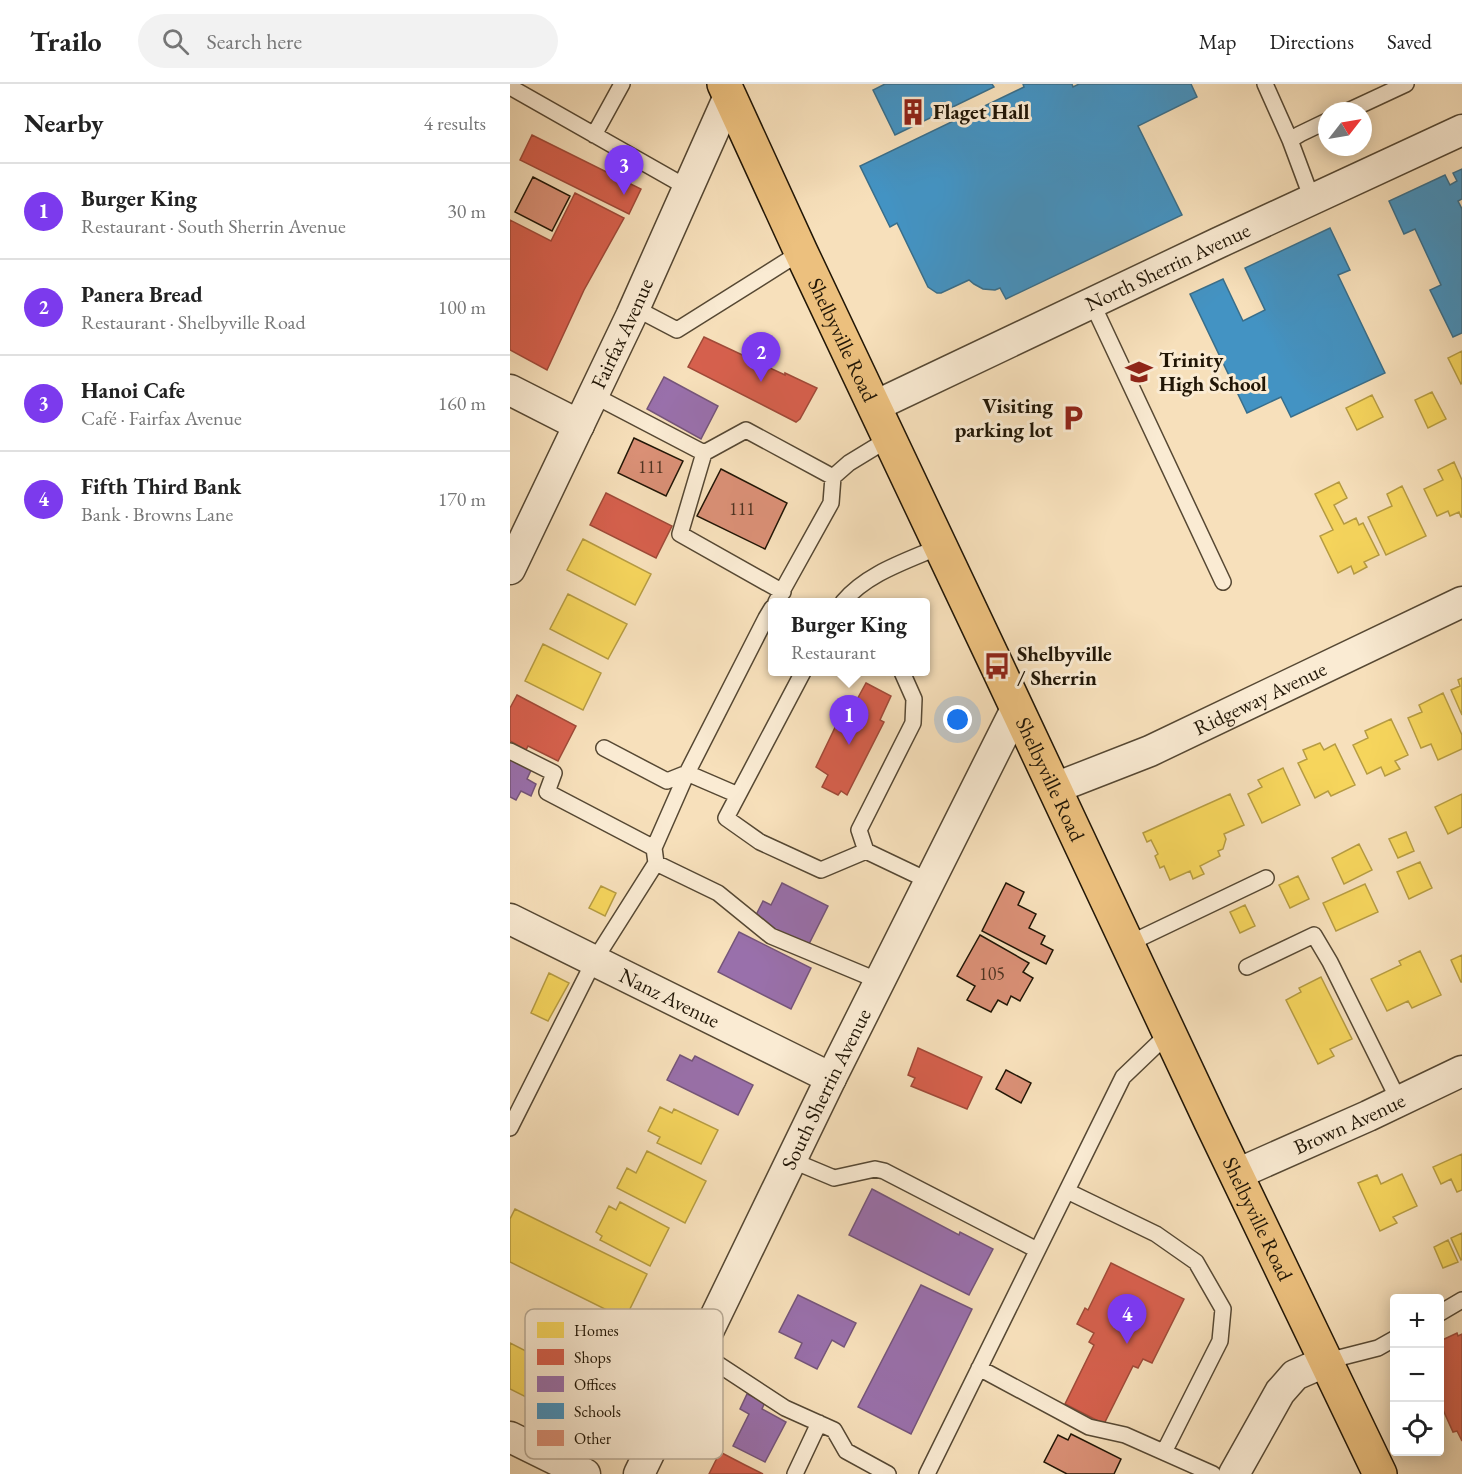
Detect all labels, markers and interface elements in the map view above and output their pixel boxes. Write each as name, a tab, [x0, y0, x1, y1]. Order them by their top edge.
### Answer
search box	[138, 14, 558, 68]
text: Trailo	[30, 23, 102, 59]
icon: search	[159, 25, 192, 58]
text: Search here	[207, 27, 302, 56]
text: Map	[1199, 28, 1236, 55]
text: Directions	[1269, 28, 1354, 55]
text: Saved	[1387, 28, 1432, 55]
building icon: Flaget Hall	[898, 97, 928, 127]
place label: Flaget Hall	[933, 98, 1030, 125]
north arrow	[1318, 102, 1372, 156]
text: Nearby	[24, 106, 104, 140]
text: 4 results	[423, 110, 486, 136]
pin: 3	[604, 146, 644, 195]
text: Burger King	[81, 184, 197, 213]
text: 1	[38, 198, 49, 224]
text: 30 m	[447, 198, 486, 224]
text: Restaurant · South Sherrin Avenue	[81, 213, 346, 239]
street label: North Sherrin Avenue	[1081, 216, 1254, 317]
street label: Shelbyville Road	[802, 273, 884, 406]
street label: Fairfax Avenue	[584, 274, 659, 393]
text: Panera Bread	[81, 280, 203, 309]
text: 2	[38, 294, 49, 320]
text: 100 m	[438, 294, 486, 320]
text: Restaurant · Shelbyville Road	[81, 309, 306, 335]
pin: 2	[742, 332, 780, 382]
place label: Trinity High School	[1159, 346, 1267, 397]
school or university icon: Trinity High School	[1124, 357, 1154, 387]
text: Hanoi Cafe	[81, 376, 185, 405]
text: 3	[38, 390, 49, 416]
text: 160 m	[438, 390, 486, 416]
place label: Visiting parking lot	[955, 392, 1053, 443]
parking icon: Visiting parking lot	[1058, 403, 1088, 433]
text: Café · Fairfax Avenue	[81, 405, 242, 431]
house number: 111	[638, 455, 664, 478]
text: Fifth Third Bank	[81, 472, 241, 501]
text: 4	[38, 486, 49, 512]
text: 170 m	[438, 486, 486, 512]
house number: 111	[729, 497, 755, 520]
text: Bank · Browns Lane	[81, 501, 233, 527]
popup	[768, 598, 930, 676]
text: Burger King	[791, 610, 907, 639]
text: Restaurant	[791, 639, 876, 665]
place label: Shelbyville / Sherrin	[1017, 640, 1112, 691]
bus stop icon: Shelbyville / Sherrin	[982, 651, 1012, 681]
street label: Ridgeway Avenue	[1189, 655, 1331, 741]
pin: 1	[830, 696, 868, 745]
your location	[943, 705, 972, 734]
street label: Shelbyville Road	[1010, 713, 1091, 846]
street label: Nanz Avenue	[615, 961, 724, 1034]
house number: 105	[979, 962, 1005, 985]
street label: South Sherrin Avenue	[775, 1004, 877, 1174]
street label: Brown Avenue	[1289, 1086, 1409, 1160]
street label: Shelbyville Road	[1217, 1152, 1299, 1285]
pin: 4	[1108, 1294, 1146, 1344]
map controls	[1390, 1294, 1444, 1456]
button: +	[1390, 1294, 1444, 1348]
legend	[525, 1309, 723, 1459]
text: Homes	[574, 1320, 619, 1341]
text: Shops	[574, 1347, 611, 1368]
button: −	[1390, 1348, 1444, 1402]
text: Offices	[574, 1374, 616, 1395]
text: Schools	[574, 1401, 621, 1422]
button: locate	[1390, 1402, 1444, 1456]
text: Other	[574, 1428, 612, 1449]

